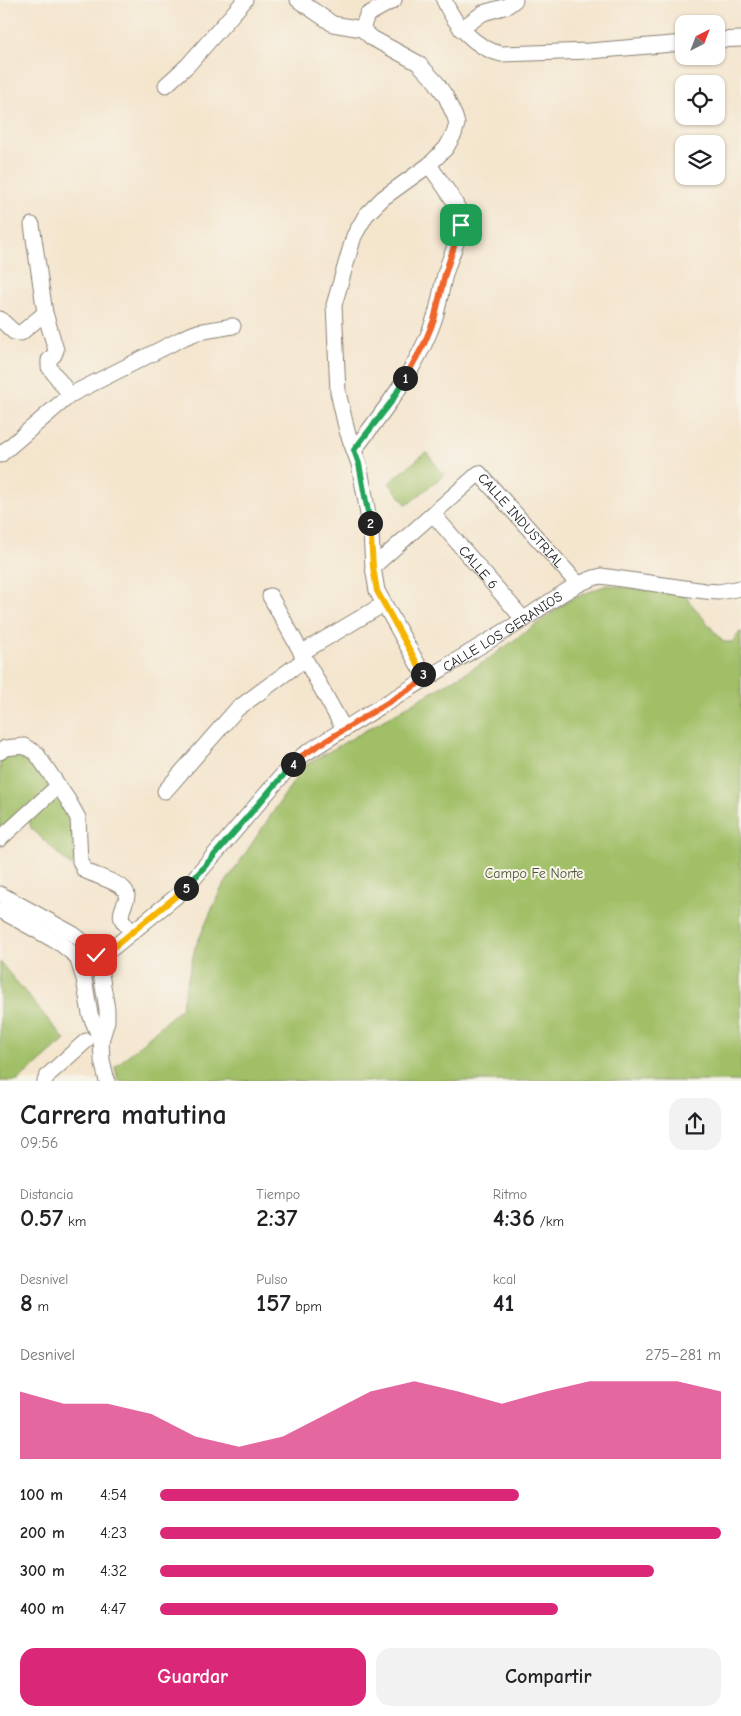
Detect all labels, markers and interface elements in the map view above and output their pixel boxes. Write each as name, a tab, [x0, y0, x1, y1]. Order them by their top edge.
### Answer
north arrow	[675, 15, 725, 65]
map controls	[675, 15, 725, 185]
button: locate	[675, 75, 725, 125]
button: layers	[675, 135, 725, 185]
pin	[440, 204, 482, 246]
icon: arrive	[447, 211, 475, 239]
pin: 1	[392, 366, 418, 390]
text: 1	[403, 370, 408, 387]
street label: CALLE INDUSTRIAL	[474, 470, 567, 571]
pin: 2	[358, 510, 382, 536]
text: 2	[367, 515, 374, 532]
street label: CALLE 6	[455, 542, 501, 593]
street label: CALLE LOS GERANIOS	[440, 588, 566, 676]
pin: 3	[410, 662, 436, 686]
text: 3	[420, 666, 427, 683]
pin: 4	[280, 752, 306, 776]
text: 4	[290, 756, 297, 773]
park label: Campo Fe Norte	[485, 865, 583, 882]
pin: 5	[174, 876, 198, 900]
text: 5	[183, 880, 190, 897]
pin	[75, 934, 117, 976]
icon: check	[82, 941, 110, 969]
button: share	[669, 1098, 721, 1150]
text: Carrera matutina	[20, 1099, 227, 1131]
text: 09:56	[20, 1134, 58, 1152]
text: Distancia	[20, 1186, 74, 1203]
text: Tiempo	[256, 1186, 300, 1203]
text: Ritmo	[493, 1186, 527, 1203]
text: 0.57	[20, 1203, 63, 1232]
text: 2:37	[256, 1203, 298, 1232]
text: 4:36	[493, 1203, 535, 1232]
text: km	[63, 1213, 86, 1230]
text: /km	[535, 1213, 564, 1230]
text: Desnivel	[20, 1271, 68, 1288]
text: Pulso	[256, 1271, 288, 1288]
text: kcal	[493, 1271, 516, 1288]
text: 8	[20, 1288, 33, 1317]
text: 157	[256, 1288, 291, 1317]
text: 41	[493, 1288, 514, 1317]
text: m	[33, 1298, 49, 1315]
text: bpm	[291, 1298, 322, 1315]
text: Desnivel	[20, 1346, 75, 1364]
text: 275–281 m	[645, 1346, 721, 1364]
text: 100 m	[20, 1486, 63, 1504]
text: 4:54	[100, 1486, 127, 1504]
text: 200 m	[20, 1524, 65, 1542]
text: 4:23	[100, 1524, 127, 1542]
text: 300 m	[20, 1562, 65, 1580]
text: 4:32	[100, 1562, 127, 1580]
text: 400 m	[20, 1600, 64, 1618]
text: 4:47	[100, 1600, 126, 1618]
button: Guardar	[20, 1648, 366, 1706]
button: Compartir	[376, 1648, 721, 1706]

